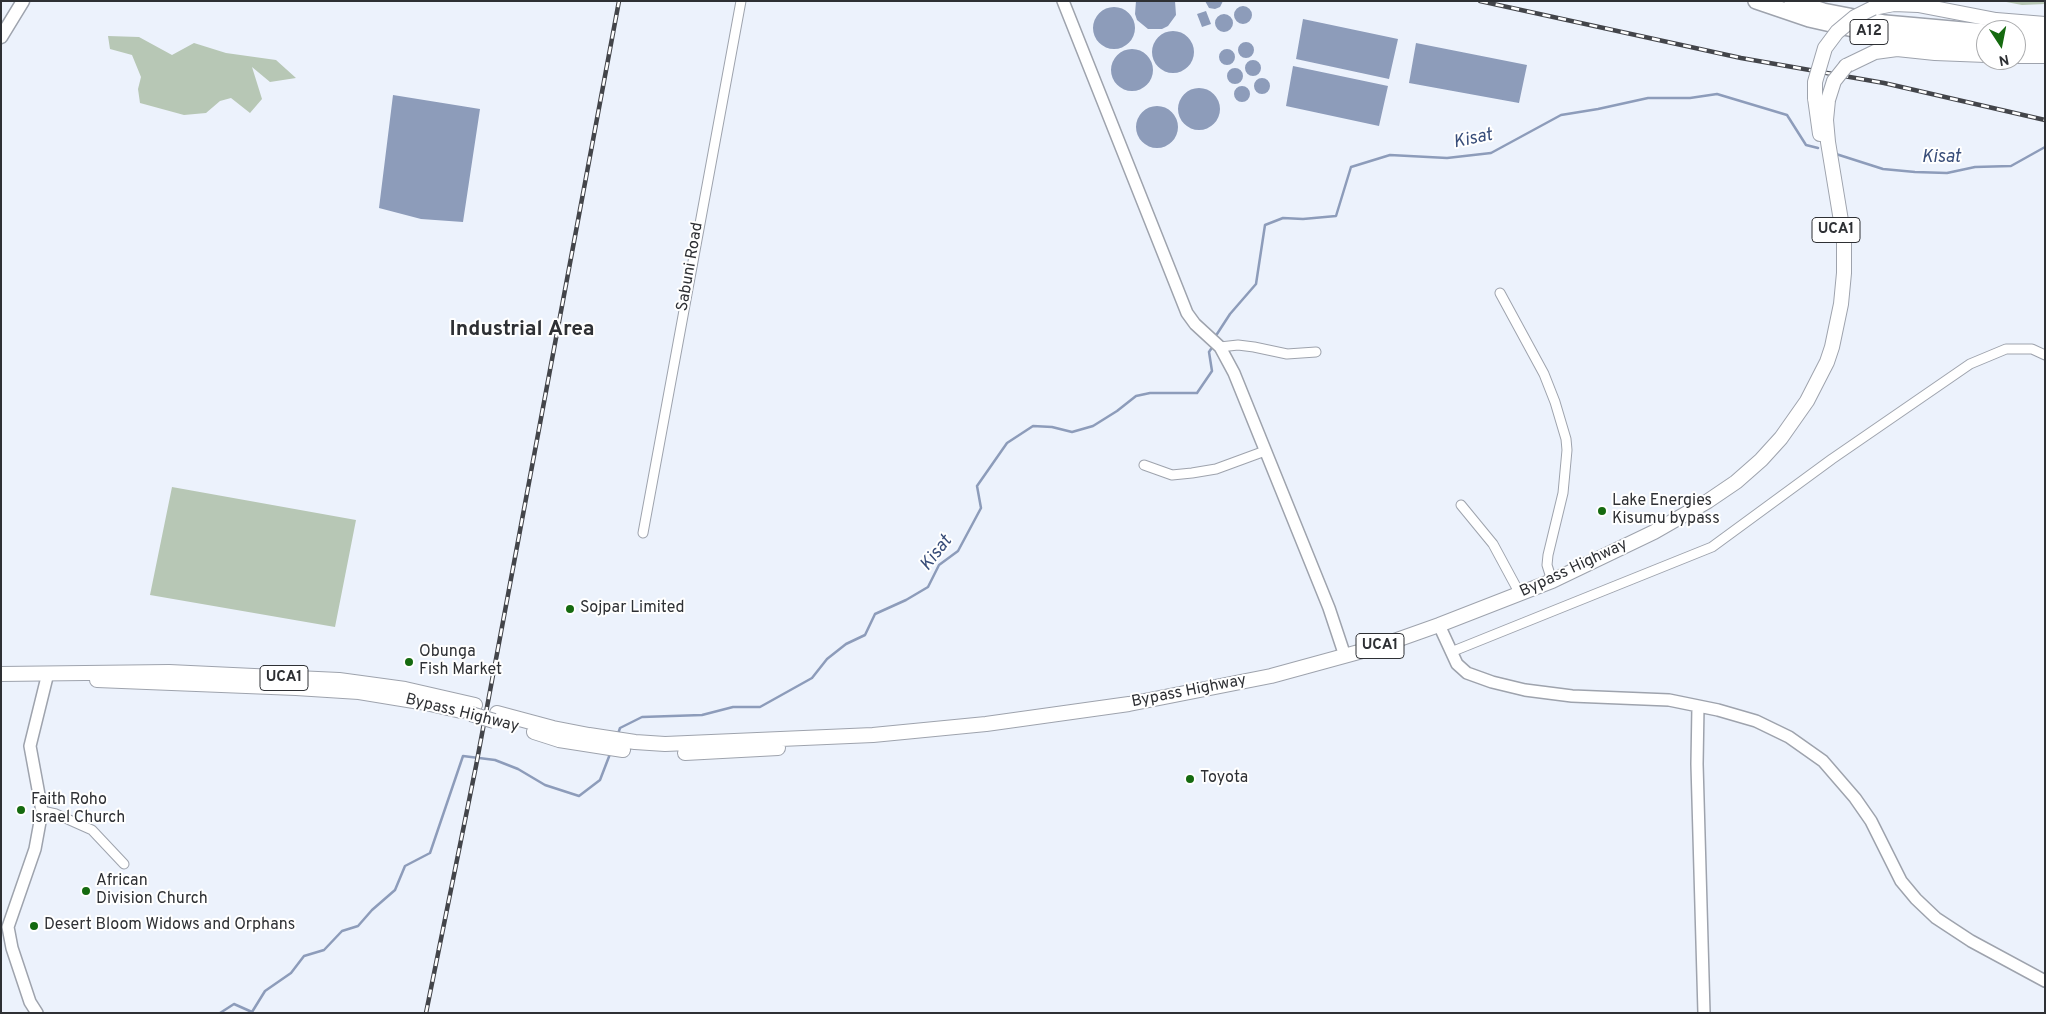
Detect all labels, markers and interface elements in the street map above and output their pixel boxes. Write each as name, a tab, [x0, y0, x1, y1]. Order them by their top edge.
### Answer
road number: A12	[1850, 20, 1888, 44]
north arrow	[1976, 20, 2026, 70]
text: N	[1997, 50, 2010, 69]
water label: Kisat	[1452, 125, 1494, 155]
water label: Kisat	[1921, 147, 1961, 169]
road number: UCA1	[1812, 218, 1860, 242]
street label: Sabuni Road	[674, 221, 708, 313]
district label: Industrial Area	[450, 318, 594, 344]
place label: Lake Energies Kisumu bypass	[1612, 492, 1720, 530]
marker: Lake Energies Kisumu bypass	[1596, 505, 1608, 517]
water label: Kisat	[916, 532, 958, 576]
street label: Bypass Highway	[1517, 536, 1631, 602]
place label: Sojpar Limited	[580, 599, 685, 619]
marker: Sojpar Limited	[564, 603, 576, 615]
road number: UCA1	[1356, 634, 1404, 658]
place label: Obunga Fish Market	[419, 643, 502, 681]
marker: Obunga Fish Market	[403, 656, 415, 668]
road number: UCA1	[260, 666, 308, 690]
street label: Bypass Highway	[1130, 671, 1248, 713]
street label: Bypass Highway	[403, 691, 521, 737]
place label: Toyota	[1200, 769, 1248, 789]
marker: Toyota	[1184, 773, 1196, 785]
place label: Faith Roho Israel Church	[31, 791, 125, 829]
marker: Faith Roho Israel Church	[15, 804, 27, 816]
place label: African Division Church	[96, 872, 208, 910]
marker: African Division Church	[80, 885, 92, 897]
place label: Desert Bloom Widows and Orphans	[44, 916, 295, 936]
marker: Desert Bloom Widows and Orphans	[28, 920, 40, 932]

